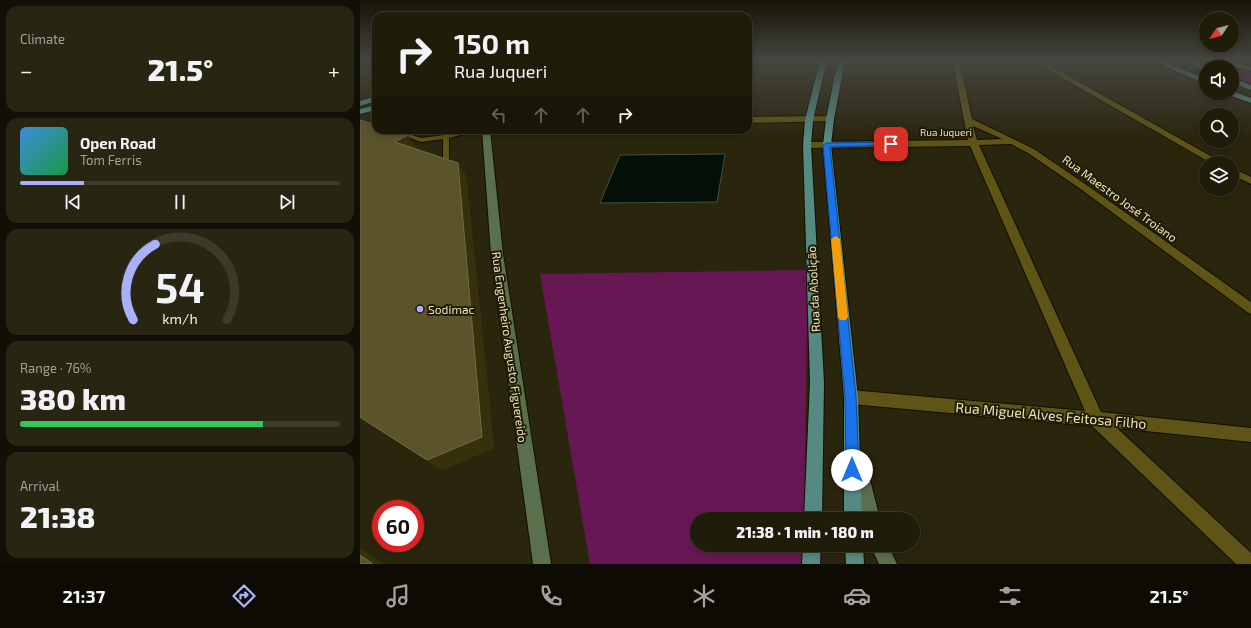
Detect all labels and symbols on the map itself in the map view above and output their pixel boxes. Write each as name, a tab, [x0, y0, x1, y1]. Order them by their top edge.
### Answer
north arrow	[1199, 12, 1239, 52]
street label: Rua Juqueri	[920, 126, 972, 138]
pin	[874, 127, 908, 161]
street label: Rua Maestro José Troiano	[1060, 152, 1180, 244]
street label: Rua da Abolição	[804, 245, 823, 332]
street label: Rua Engenheiro Augusto Figuereido	[490, 251, 530, 444]
place label: Sodimac	[428, 302, 475, 316]
marker: Sodimac	[415, 304, 425, 314]
street label: Rua Miguel Alves Feitosa Filho	[955, 398, 1147, 432]
position arrow	[831, 449, 873, 491]
speed limit sign: 60	[372, 500, 424, 552]

